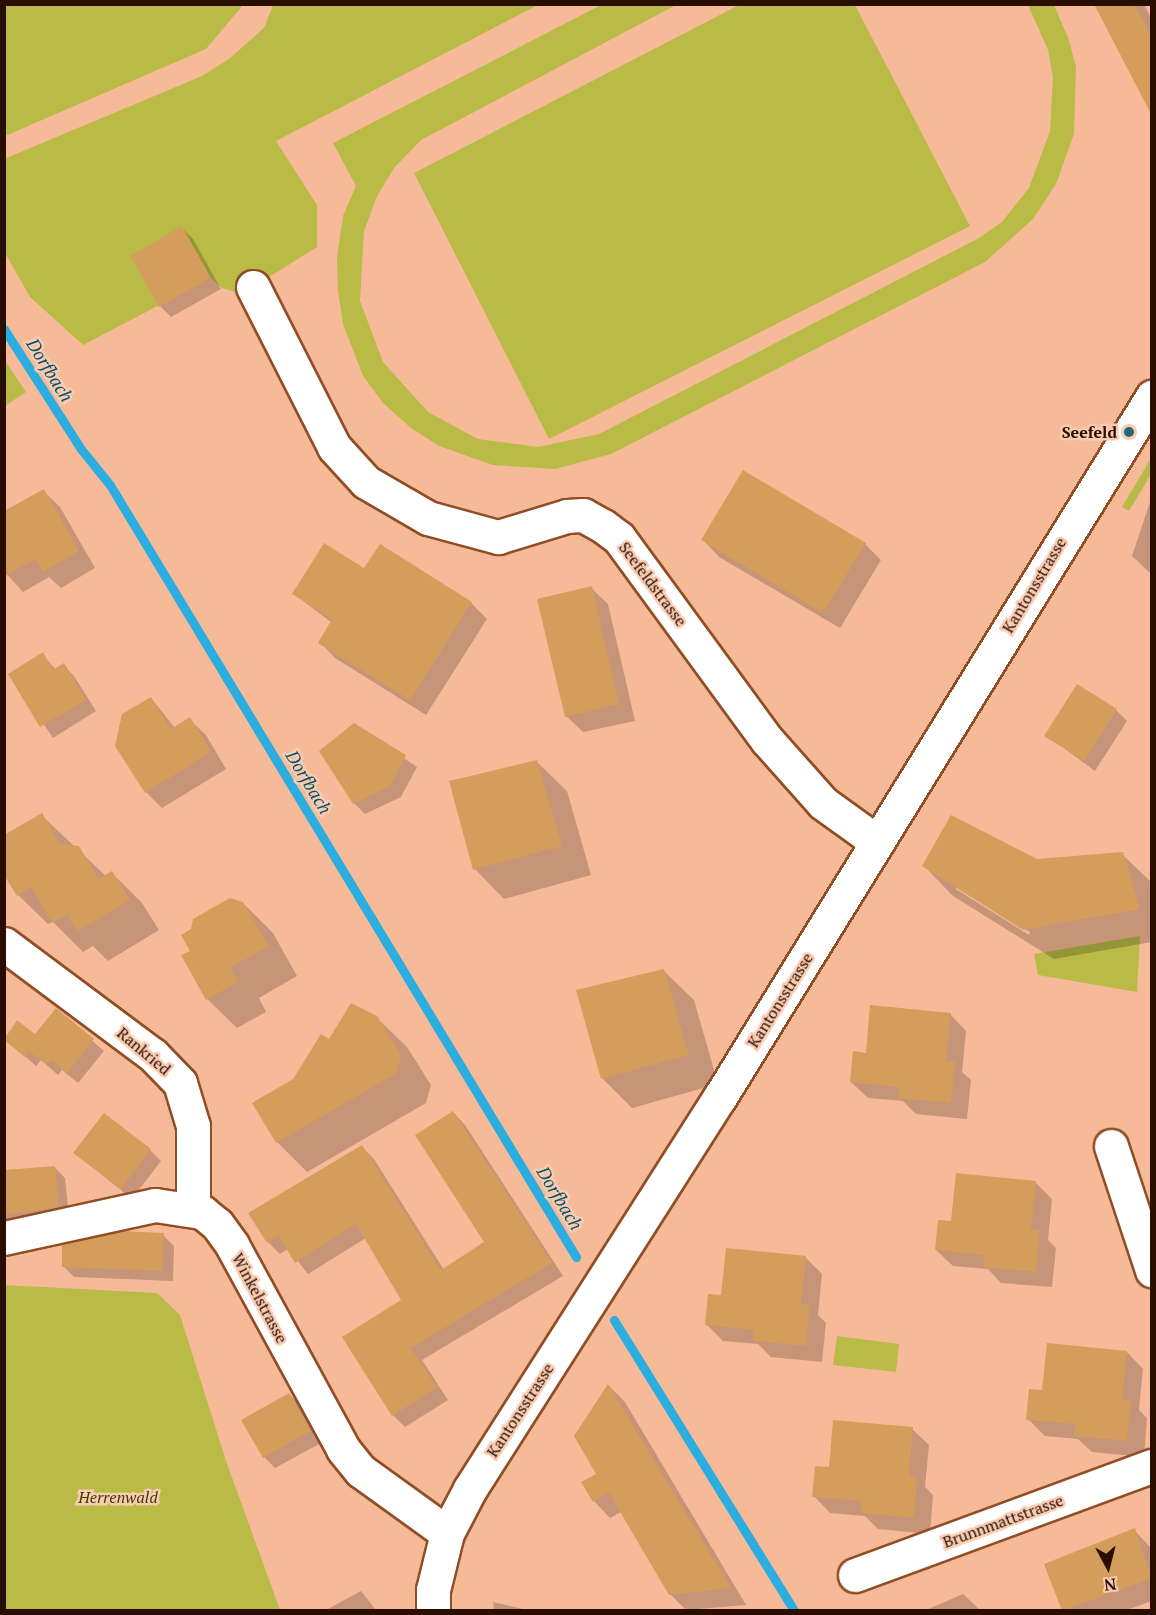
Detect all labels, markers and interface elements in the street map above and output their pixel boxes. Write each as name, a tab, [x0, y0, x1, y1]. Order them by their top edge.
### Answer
water label: Dorfbach	[22, 334, 78, 406]
place label: Seefeld	[1062, 422, 1117, 442]
marker: Seefeld	[1122, 425, 1136, 439]
street label: Kantonsstrasse	[998, 534, 1070, 636]
street label: Seefeldstrasse	[615, 538, 691, 630]
water label: Dorfbach	[282, 746, 336, 818]
street label: Kantonsstrasse	[743, 949, 817, 1051]
street label: Rankried	[113, 1023, 175, 1079]
water label: Dorfbach	[533, 1162, 587, 1234]
street label: Winkelstrasse	[228, 1250, 292, 1346]
street label: Kantonsstrasse	[483, 1359, 557, 1461]
park label: Herrenwald	[78, 1487, 158, 1507]
street label: Brunnmattstrasse	[940, 1490, 1066, 1552]
north arrow	[1078, 1537, 1138, 1597]
text: N	[1103, 1573, 1118, 1597]

